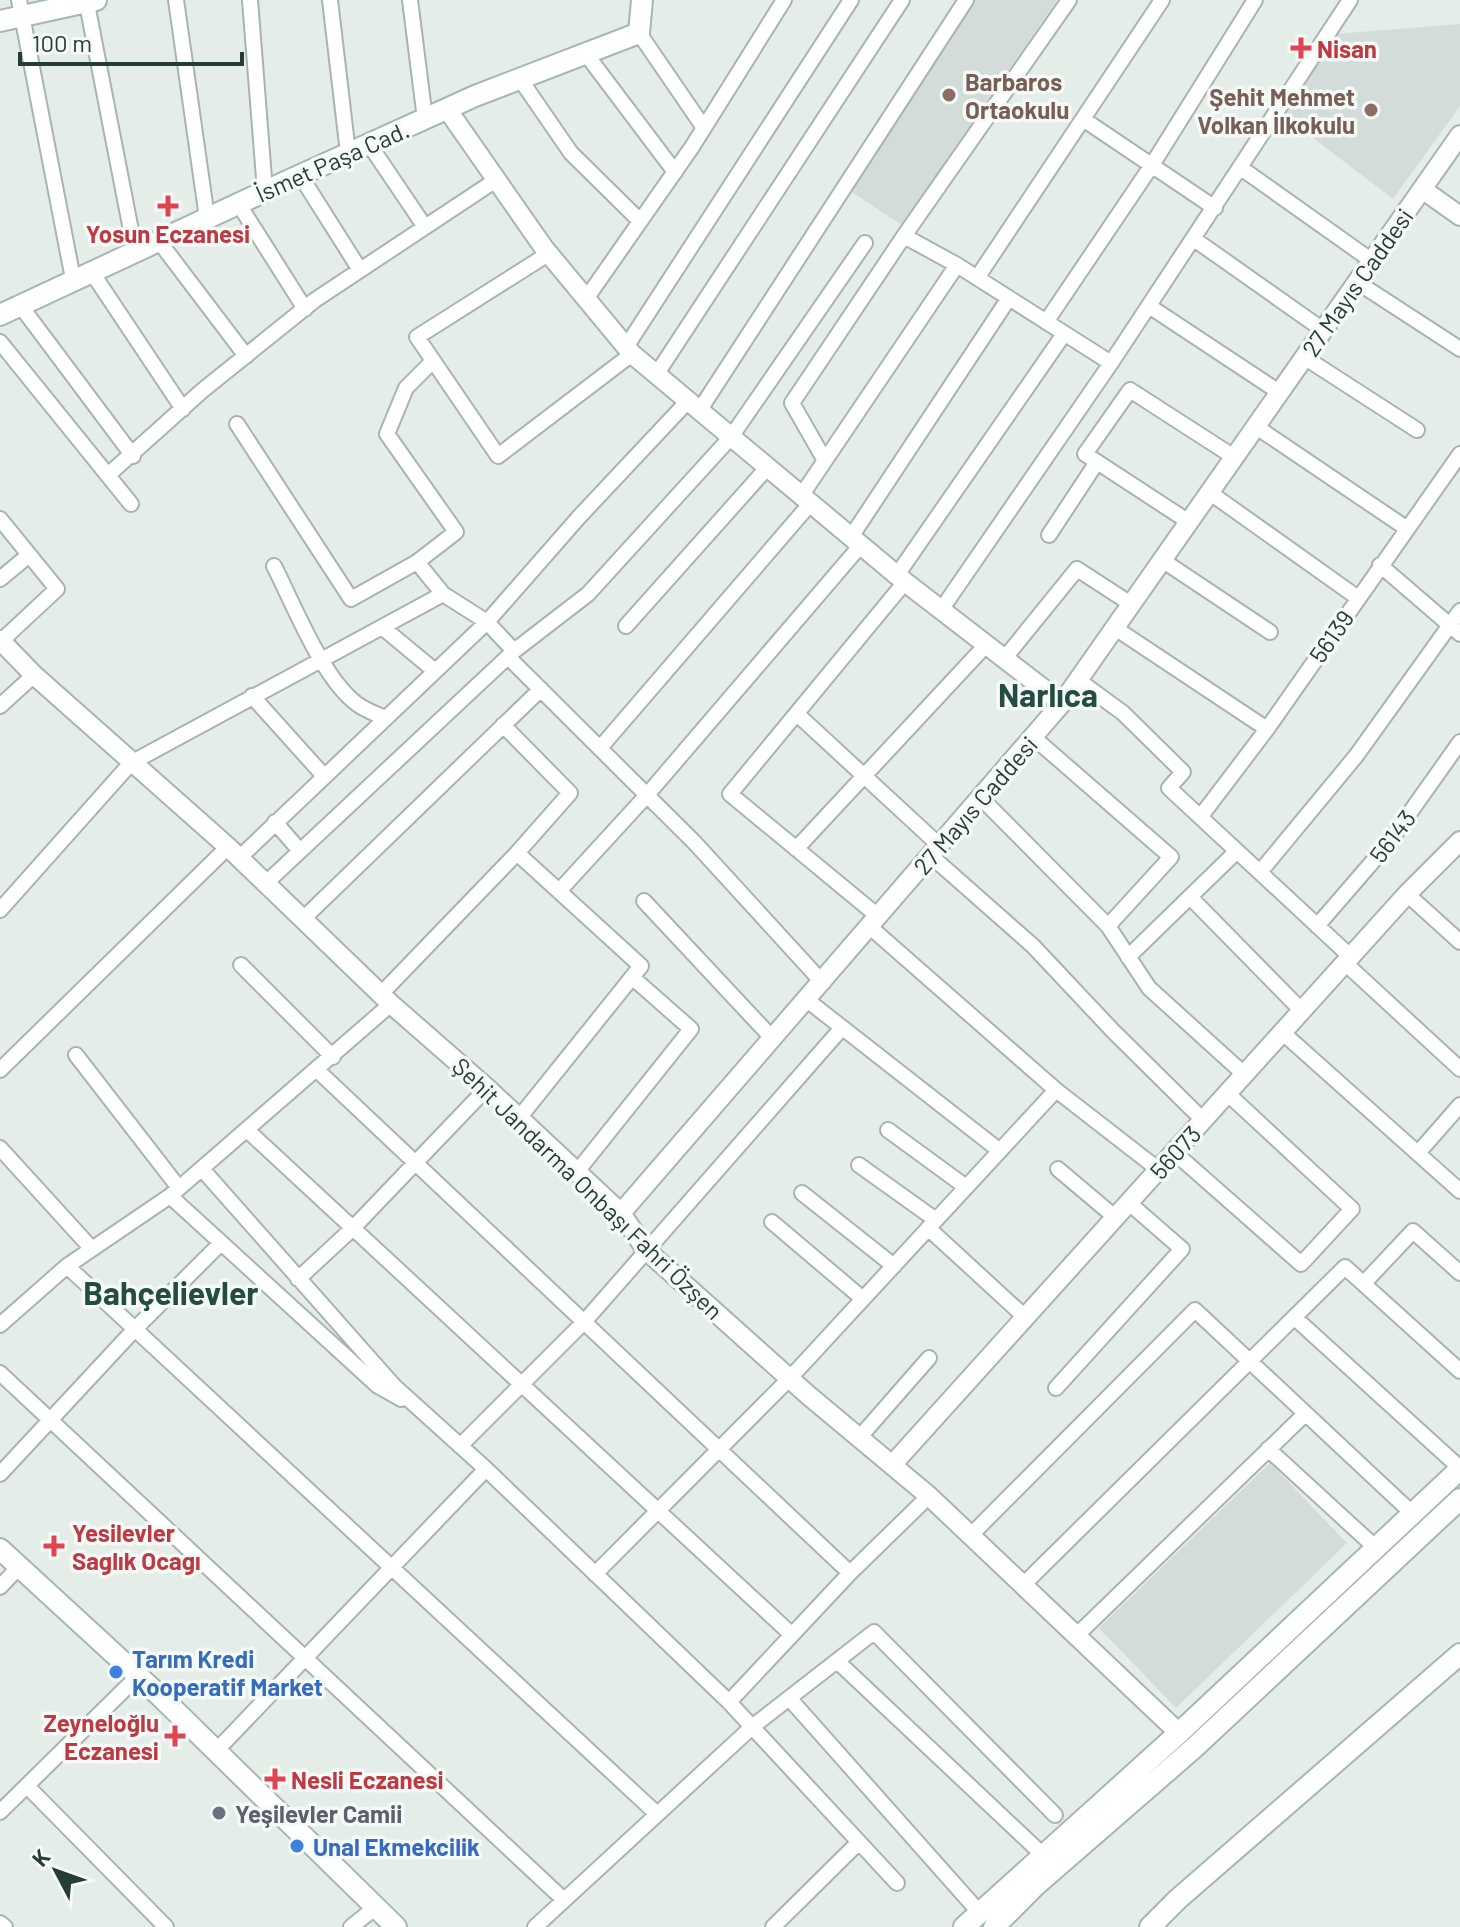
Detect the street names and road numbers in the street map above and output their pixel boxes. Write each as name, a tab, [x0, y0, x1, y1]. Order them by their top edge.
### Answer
street label: İsmet Paşa Cad.	[251, 114, 413, 208]
street label: 27 Mayıs Caddesi	[1295, 202, 1419, 362]
street label: 56139	[1303, 604, 1359, 668]
street label: 27 Mayıs Caddesi	[907, 730, 1043, 880]
street label: 56143	[1363, 804, 1421, 868]
street label: Şehit Jandarma Onbaşı Fahri Özşen	[447, 1051, 729, 1325]
street label: 56073	[1143, 1119, 1207, 1185]

